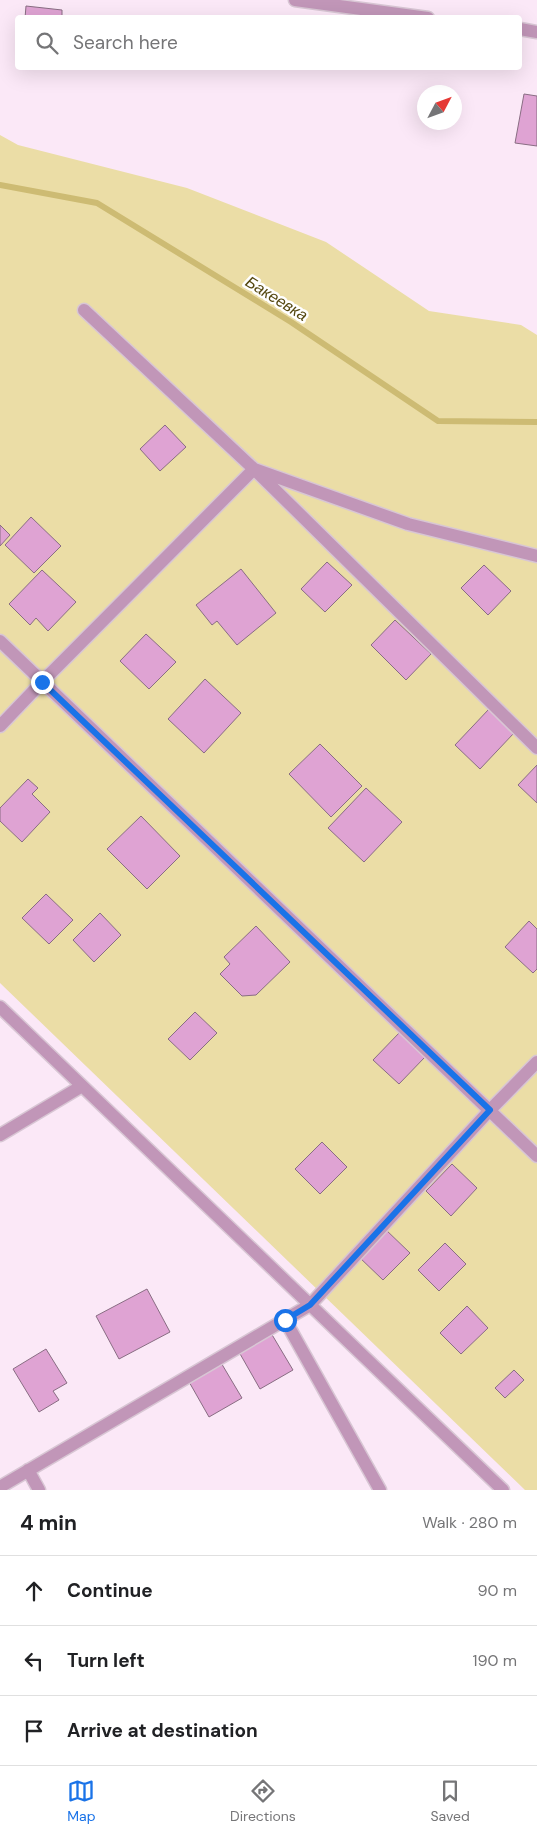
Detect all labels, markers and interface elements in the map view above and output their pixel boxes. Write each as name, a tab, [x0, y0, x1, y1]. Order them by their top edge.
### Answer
search box	[15, 15, 522, 70]
icon: search	[33, 29, 61, 57]
text: Search here	[73, 30, 178, 55]
north arrow	[417, 85, 462, 130]
water label: Бакеевка	[242, 271, 312, 326]
route end	[31, 671, 54, 694]
route start	[274, 1309, 297, 1332]
text: 4 min	[20, 1509, 77, 1537]
text: Walk · 280 m	[422, 1512, 517, 1533]
icon: ahead	[20, 1577, 48, 1605]
text: Continue	[67, 1578, 153, 1603]
text: 90 m	[477, 1580, 517, 1601]
icon: left	[20, 1647, 48, 1675]
text: Turn left	[67, 1648, 145, 1673]
text: 190 m	[473, 1650, 517, 1671]
icon: arrive	[20, 1717, 48, 1745]
text: Arrive at destination	[67, 1718, 258, 1743]
tab: Map	[67, 1777, 95, 1825]
tab: Directions	[230, 1777, 296, 1825]
tab: Saved	[430, 1777, 470, 1825]

